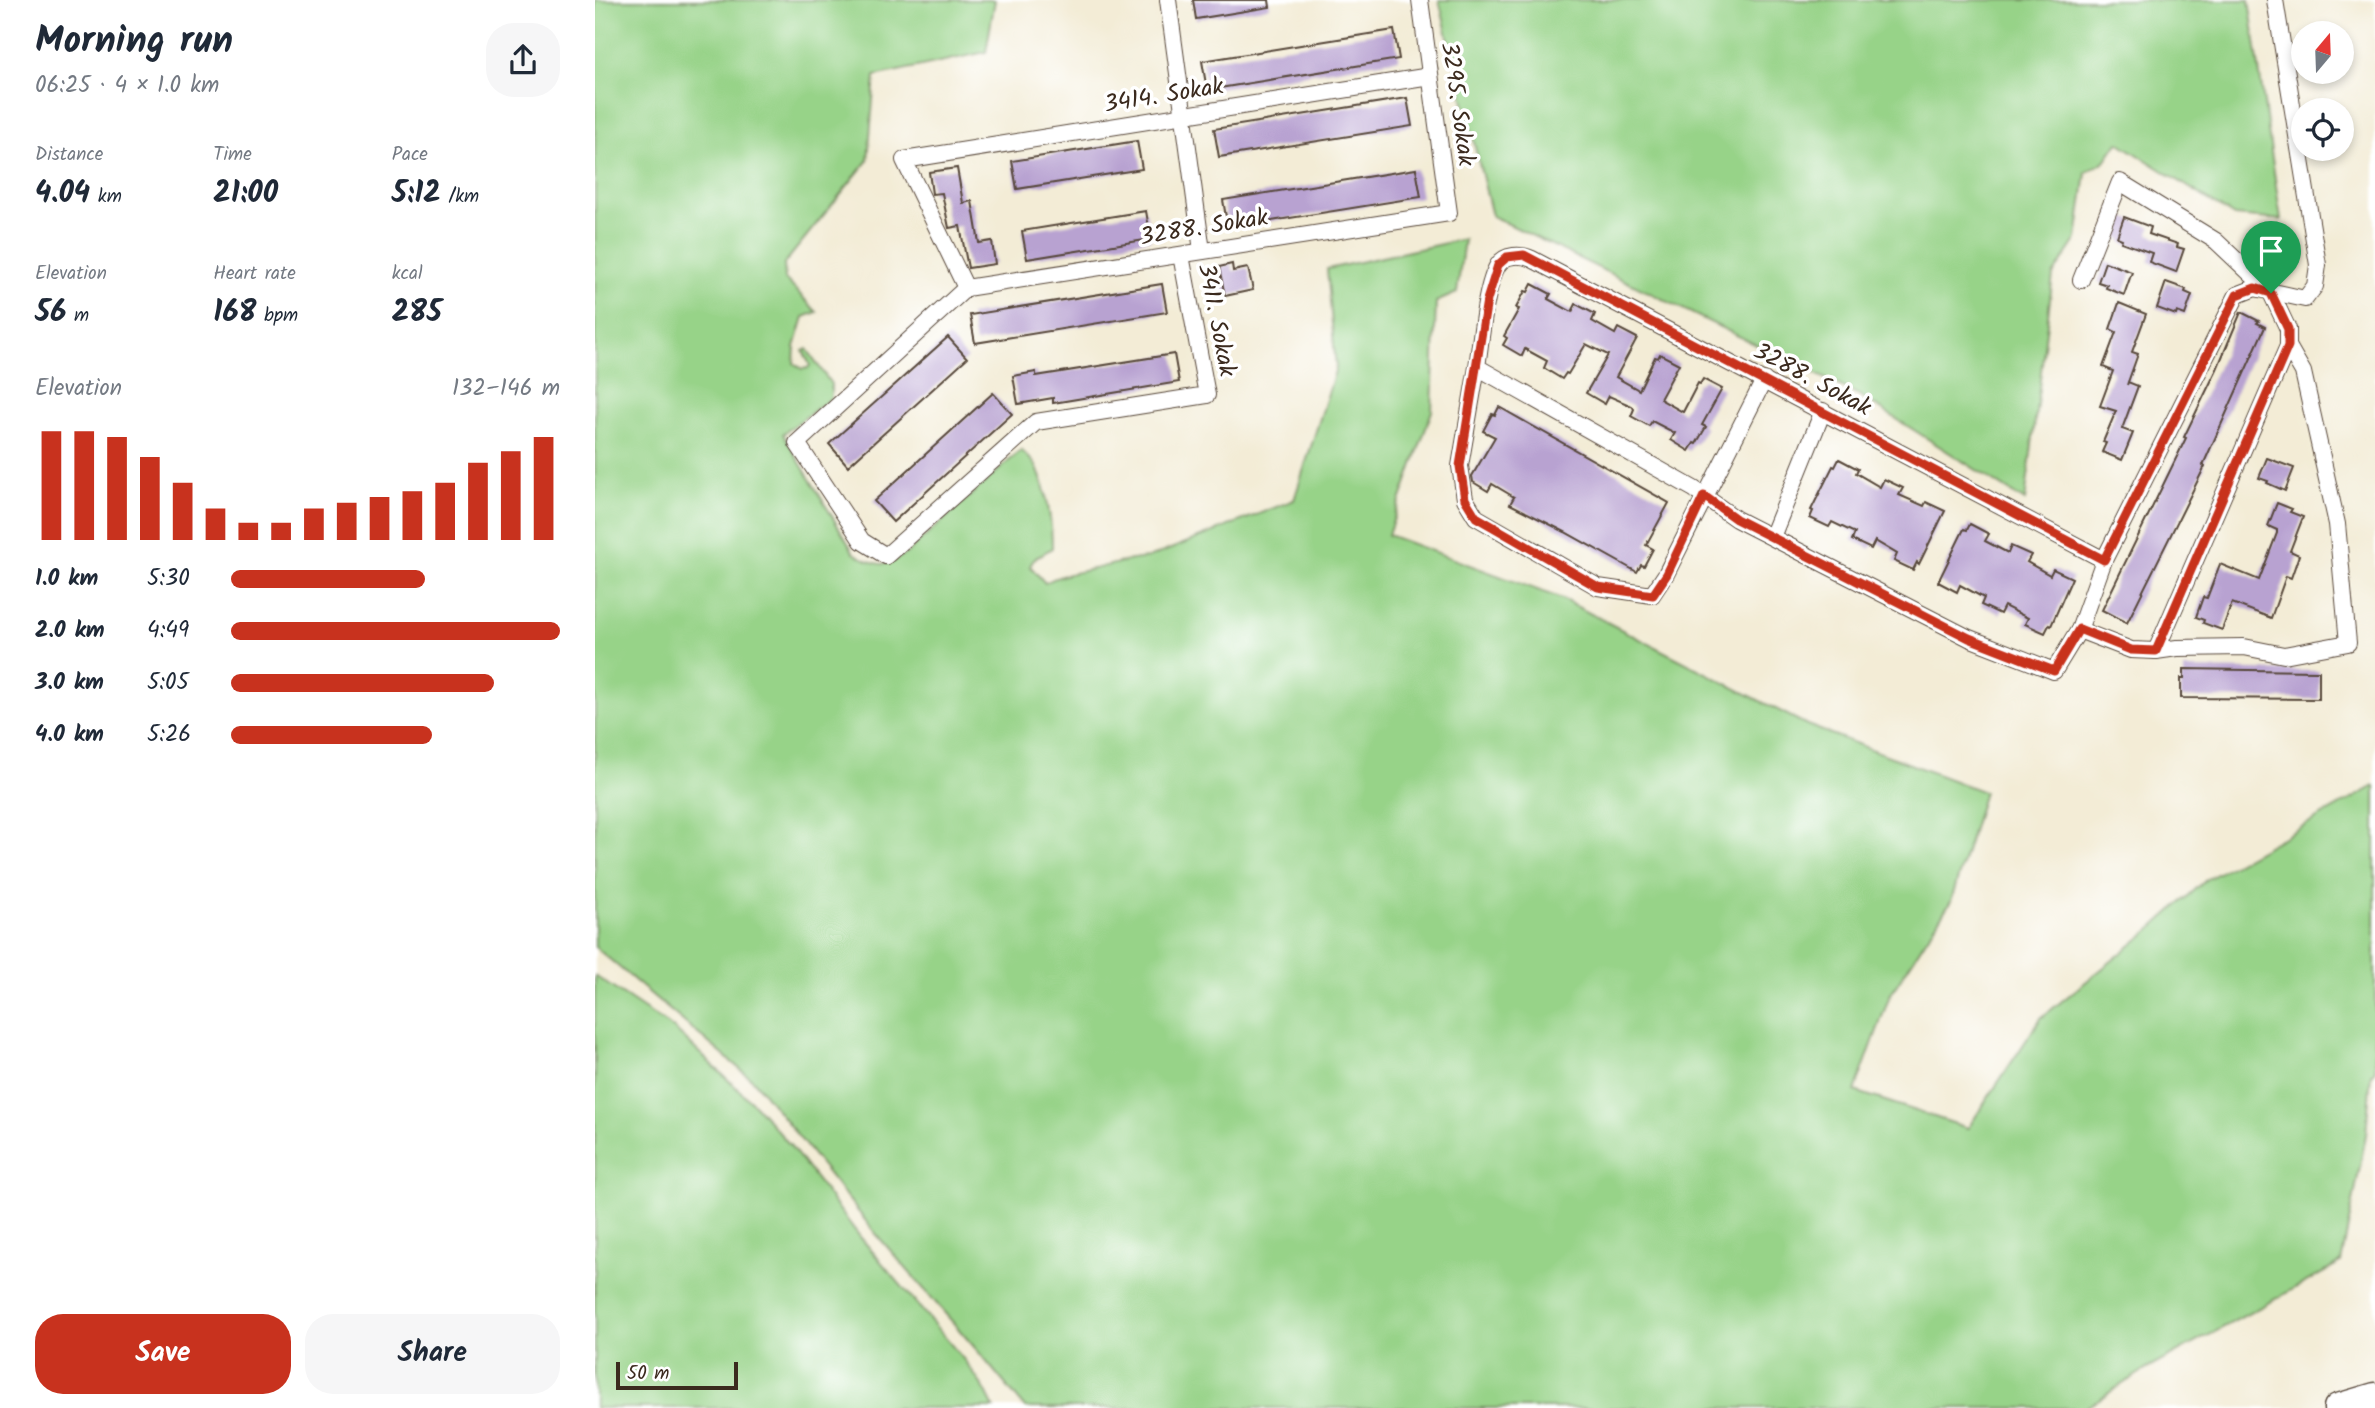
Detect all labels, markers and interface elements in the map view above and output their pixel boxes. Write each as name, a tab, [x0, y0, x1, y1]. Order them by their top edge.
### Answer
text: Morning run	[35, 12, 233, 72]
north arrow	[2291, 21, 2354, 84]
map controls	[2291, 21, 2354, 161]
button: share	[486, 23, 560, 97]
street label: 3295. Sokak	[1429, 39, 1485, 169]
street label: 3414. Sokak	[1101, 67, 1227, 125]
text: 06:25 · 4 × 1.0 km	[35, 68, 219, 104]
button: locate	[2291, 98, 2354, 161]
text: Distance	[35, 140, 103, 170]
text: Time	[213, 140, 252, 170]
text: Pace	[392, 140, 428, 170]
text: 4.04	[35, 170, 90, 218]
text: 21:00	[213, 170, 278, 218]
text: 5:12	[392, 170, 441, 218]
text: km	[90, 182, 122, 212]
text: /km	[441, 182, 479, 212]
street label: 3288. Sokak	[1137, 199, 1272, 257]
pin	[2241, 221, 2301, 293]
icon: arrive	[2252, 232, 2290, 270]
text: Elevation	[35, 259, 107, 289]
text: Heart rate	[213, 259, 296, 289]
text: kcal	[392, 259, 423, 289]
street label: 3411. Sokak	[1186, 260, 1246, 381]
text: 56	[35, 289, 66, 337]
text: 168	[213, 289, 256, 337]
text: 285	[392, 289, 442, 337]
text: m	[66, 301, 89, 331]
text: bpm	[256, 301, 298, 331]
street label: 3288. Sokak	[1746, 332, 1879, 428]
text: Elevation	[35, 371, 122, 407]
text: 132–146 m	[452, 371, 560, 407]
text: 1.0 km	[35, 561, 98, 597]
text: 5:30	[147, 561, 190, 597]
text: 2.0 km	[35, 613, 105, 649]
text: 4:49	[147, 613, 189, 649]
text: 3.0 km	[35, 665, 104, 701]
text: 5:05	[147, 665, 189, 701]
text: 4.0 km	[35, 717, 104, 753]
text: 5:26	[147, 717, 191, 753]
button: Save	[35, 1314, 291, 1394]
button: Share	[305, 1314, 560, 1394]
scale bar	[616, 1359, 739, 1391]
text: 50 m	[627, 1359, 669, 1389]

